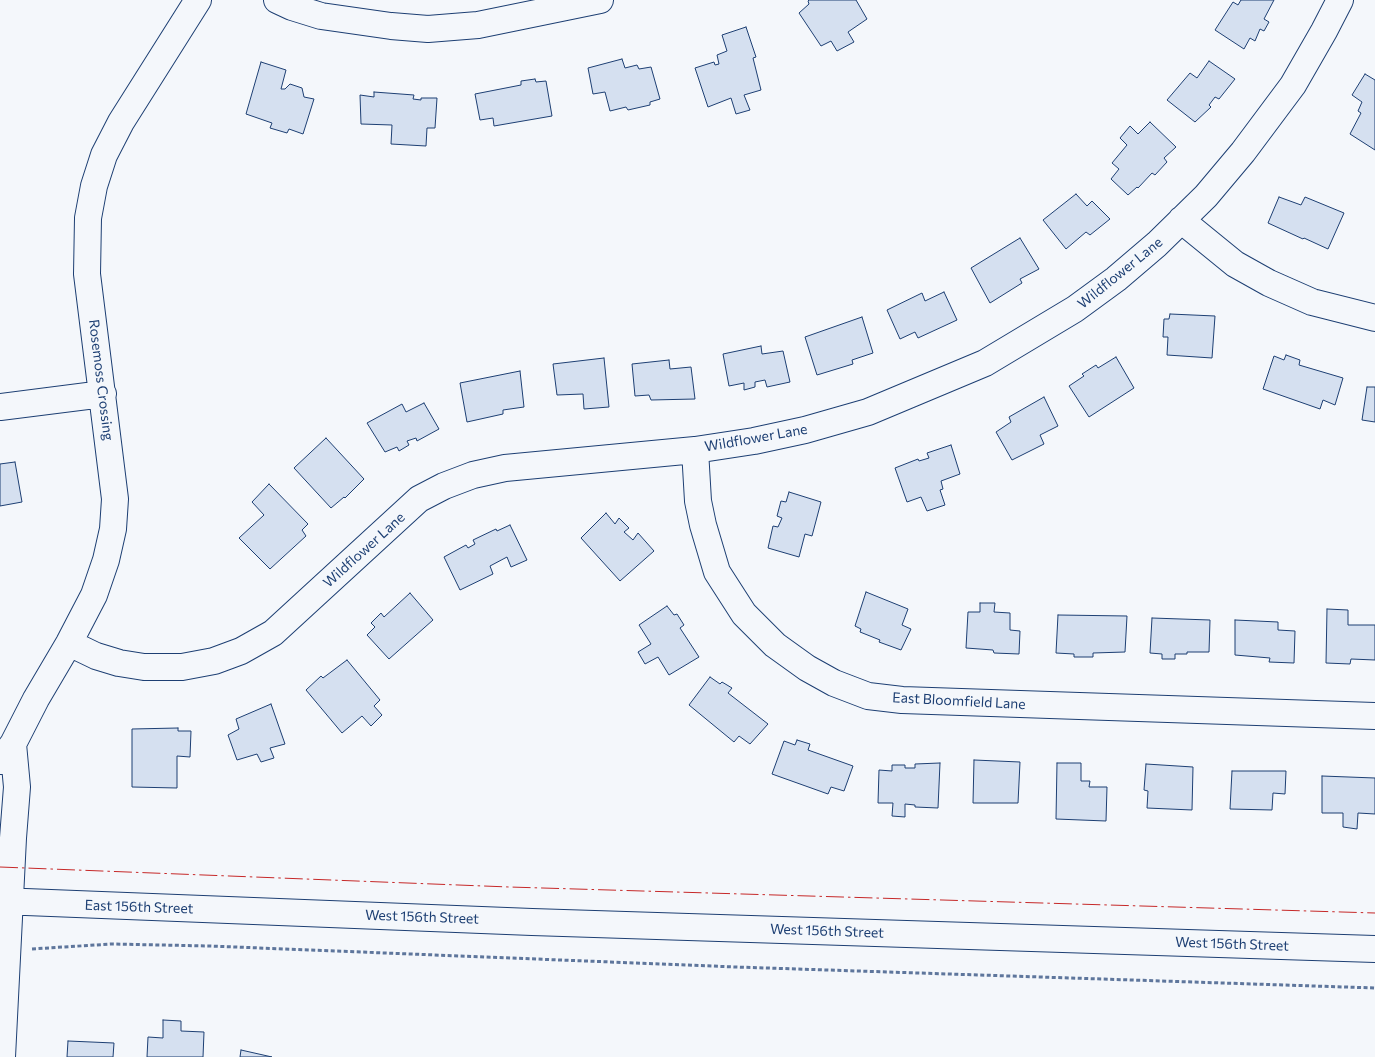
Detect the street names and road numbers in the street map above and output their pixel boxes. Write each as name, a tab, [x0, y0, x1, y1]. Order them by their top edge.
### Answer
street label: Wildflower Lane	[1074, 234, 1166, 312]
street label: Rosemoss Crossing	[85, 319, 117, 441]
street label: Wildflower Lane	[703, 421, 809, 455]
street label: Wildflower Lane	[320, 509, 408, 591]
street label: East Bloomfield Lane	[892, 689, 1026, 713]
street label: East 156th Street	[84, 897, 194, 917]
street label: West 156th Street	[365, 907, 479, 927]
street label: West 156th Street	[770, 921, 884, 941]
street label: West 156th Street	[1175, 934, 1289, 954]

